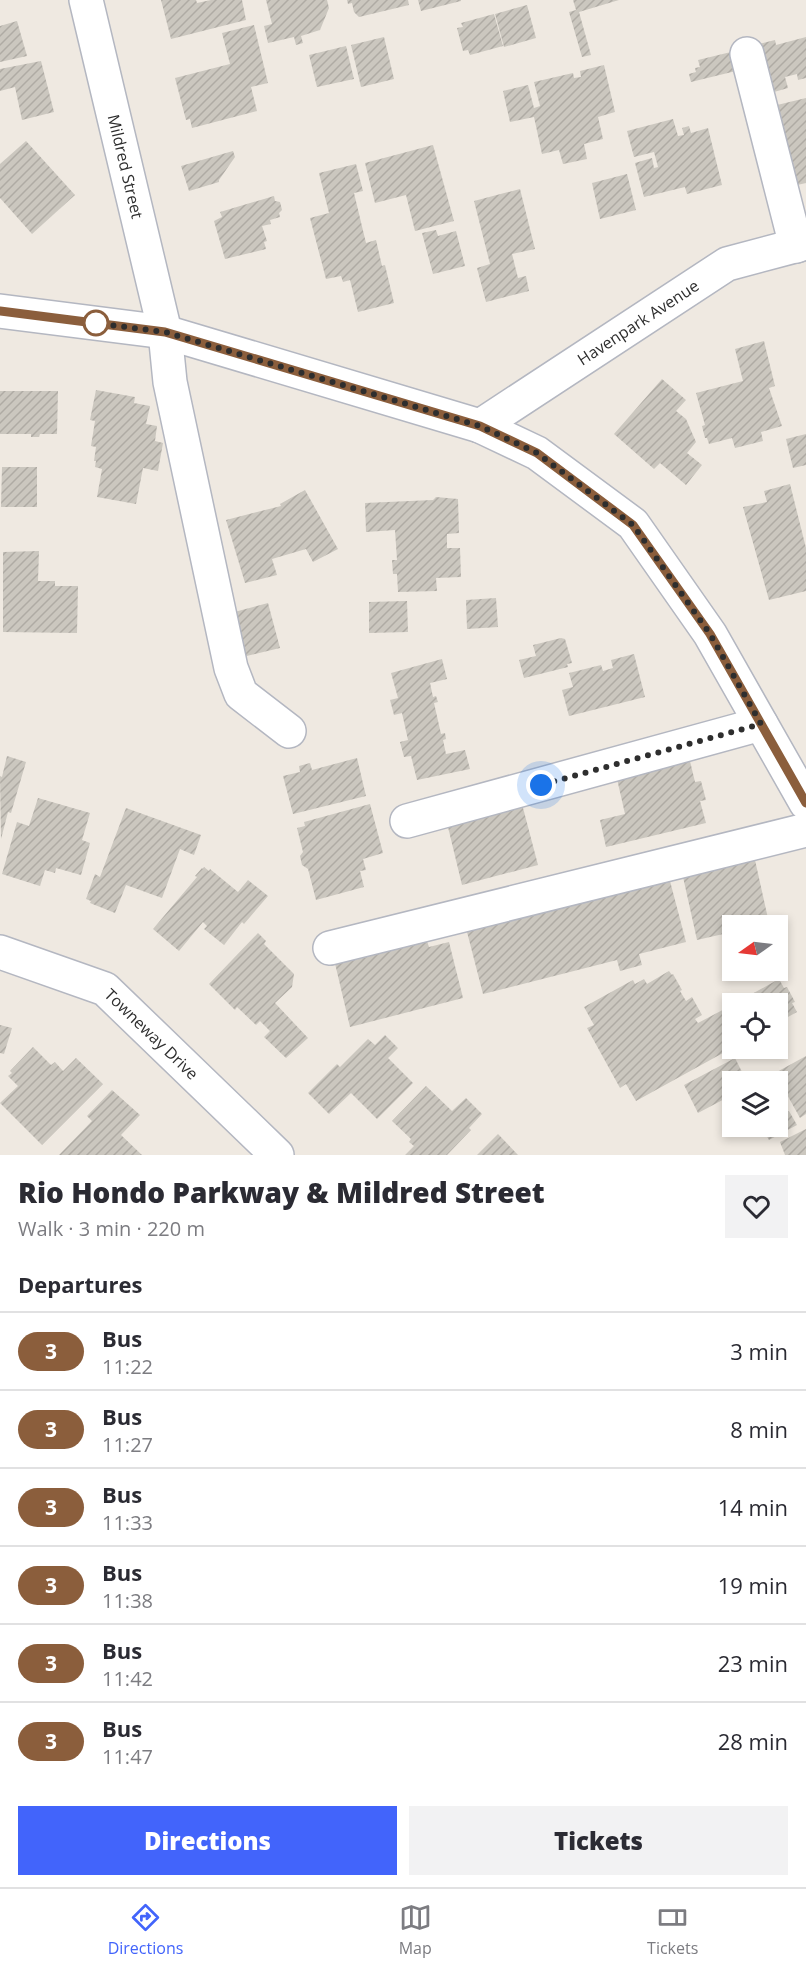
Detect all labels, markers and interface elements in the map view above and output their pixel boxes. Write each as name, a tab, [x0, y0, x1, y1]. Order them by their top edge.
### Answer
street label: Mildred Street	[103, 112, 149, 221]
street label: Havenpark Avenue	[573, 274, 703, 370]
unlabelled marker	[83, 310, 109, 336]
your location	[526, 770, 556, 800]
north arrow	[722, 915, 788, 981]
map controls	[722, 915, 788, 1137]
street label: Towneway Drive	[100, 984, 203, 1084]
button: locate	[722, 993, 788, 1059]
button: layers	[722, 1071, 788, 1137]
text: Rio Hondo Parkway & Mildred Street	[18, 1173, 545, 1211]
button: heart	[725, 1175, 788, 1238]
text: Walk · 3 min · 220 m	[18, 1215, 205, 1242]
text: Departures	[18, 1269, 142, 1299]
text: Bus	[102, 1323, 142, 1353]
text: 3 min	[730, 1336, 788, 1366]
text: 3	[45, 1337, 57, 1365]
text: 11:22	[102, 1353, 153, 1380]
text: Bus	[102, 1401, 142, 1431]
text: 8 min	[730, 1414, 788, 1444]
text: 3	[45, 1415, 57, 1443]
text: 11:27	[102, 1431, 153, 1458]
text: Bus	[102, 1479, 142, 1509]
text: 14 min	[718, 1492, 788, 1522]
text: 3	[45, 1493, 57, 1521]
text: 11:33	[102, 1509, 153, 1536]
text: Bus	[102, 1557, 142, 1587]
text: 19 min	[718, 1570, 788, 1600]
text: 3	[45, 1571, 57, 1599]
text: 11:38	[102, 1587, 153, 1614]
text: Bus	[102, 1635, 142, 1665]
text: 23 min	[718, 1648, 788, 1678]
text: 3	[45, 1649, 57, 1677]
text: 11:42	[102, 1665, 153, 1692]
text: Bus	[102, 1713, 142, 1743]
text: 28 min	[718, 1726, 788, 1756]
text: 3	[45, 1727, 57, 1755]
text: 11:47	[102, 1743, 153, 1770]
button: Directions	[18, 1806, 397, 1875]
button: Tickets	[409, 1806, 788, 1875]
tab: Directions	[108, 1901, 183, 1959]
tab: Map	[399, 1901, 432, 1959]
tab: Tickets	[647, 1901, 698, 1959]

